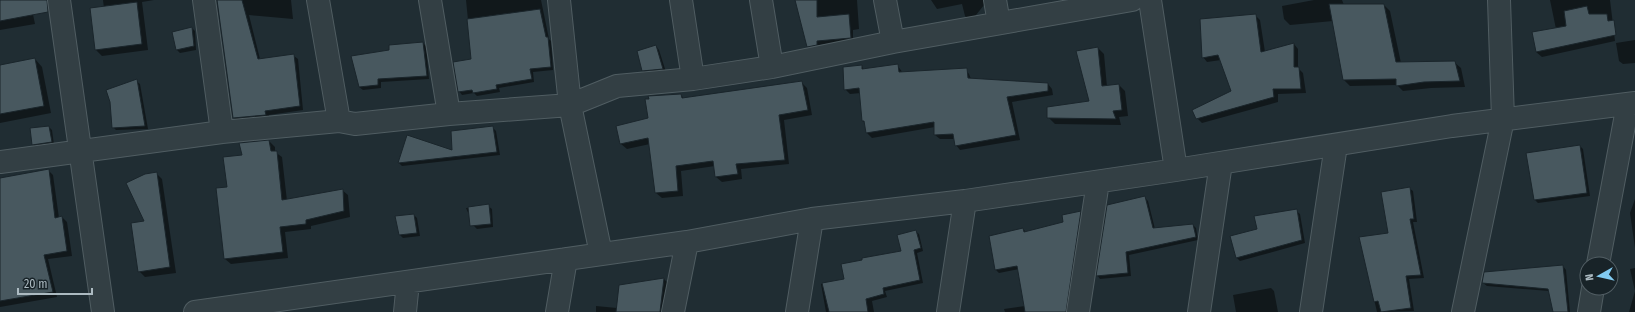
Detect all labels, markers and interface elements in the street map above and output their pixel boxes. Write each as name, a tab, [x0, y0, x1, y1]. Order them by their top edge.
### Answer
north arrow	[1579, 256, 1619, 296]
scale bar	[18, 270, 92, 296]
text: N	[1583, 273, 1596, 281]
text: 20 m	[24, 277, 48, 291]

